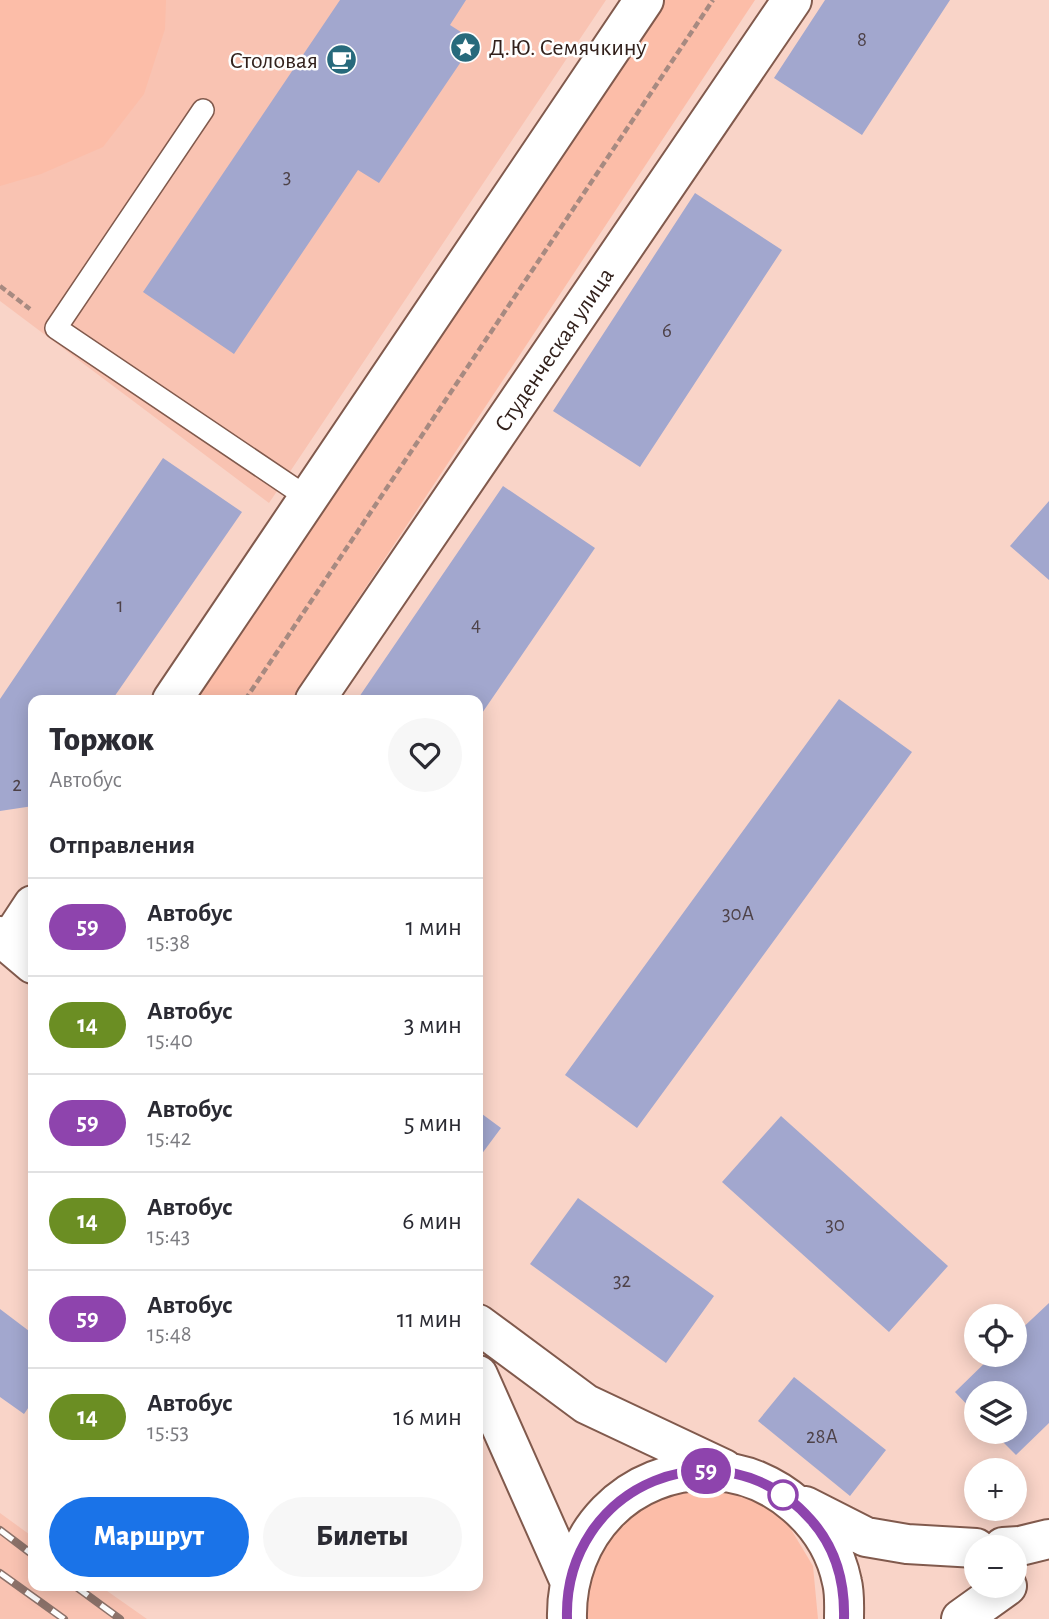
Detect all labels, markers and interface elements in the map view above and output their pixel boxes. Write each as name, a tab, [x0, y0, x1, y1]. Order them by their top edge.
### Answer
house number: 8	[857, 29, 867, 50]
place icon: Д.Ю. Семячкину	[449, 30, 483, 64]
place label: Д.Ю. Семячкину	[489, 36, 647, 60]
cafe icon: Столовая	[324, 43, 358, 77]
place label: Столовая	[230, 49, 318, 73]
house number: 3	[283, 166, 291, 187]
street label: Студенческая улица	[490, 264, 619, 437]
house number: 6	[662, 320, 672, 341]
house number: 1	[116, 595, 124, 616]
house number: 4	[471, 614, 481, 635]
button: heart	[388, 718, 462, 792]
text: Торжок	[49, 724, 154, 757]
text: Автобус	[49, 769, 122, 792]
house number: 2	[12, 774, 22, 795]
text: Отправления	[49, 832, 195, 858]
text: Автобус	[147, 900, 233, 926]
house number: 30А	[722, 903, 754, 924]
text: 1 мин	[406, 914, 462, 940]
text: 59	[77, 915, 98, 939]
text: 15:38	[147, 931, 190, 954]
text: Автобус	[147, 998, 233, 1024]
text: 3 мин	[404, 1012, 462, 1038]
text: 14	[77, 1013, 98, 1037]
text: 15:40	[147, 1029, 193, 1052]
text: Автобус	[147, 1096, 233, 1122]
text: 5 мин	[404, 1110, 462, 1136]
text: 59	[77, 1111, 98, 1135]
text: 15:42	[147, 1127, 191, 1150]
text: Автобус	[147, 1194, 233, 1220]
text: 6 мин	[402, 1208, 462, 1234]
text: 14	[77, 1209, 98, 1233]
house number: 30	[825, 1214, 845, 1235]
text: 15:43	[147, 1225, 190, 1248]
house number: 32	[613, 1270, 631, 1291]
text: Автобус	[147, 1292, 233, 1318]
map controls	[964, 1304, 1027, 1598]
button: locate	[964, 1304, 1027, 1367]
text: 11 мин	[397, 1306, 462, 1332]
text: 59	[77, 1307, 98, 1331]
text: 15:48	[147, 1323, 192, 1346]
button: layers	[964, 1381, 1027, 1444]
text: Автобус	[147, 1390, 233, 1416]
text: 16 мин	[393, 1404, 462, 1430]
text: 14	[77, 1405, 98, 1429]
text: 15:53	[147, 1421, 189, 1444]
house number: 28А	[806, 1426, 838, 1447]
line badge: 59	[674, 1448, 738, 1494]
button: +	[964, 1458, 1027, 1521]
text: 59	[695, 1459, 717, 1483]
unlabelled marker	[768, 1480, 798, 1510]
button: Маршрут	[49, 1497, 249, 1577]
button: Билеты	[263, 1497, 462, 1577]
button: −	[964, 1535, 1027, 1598]

